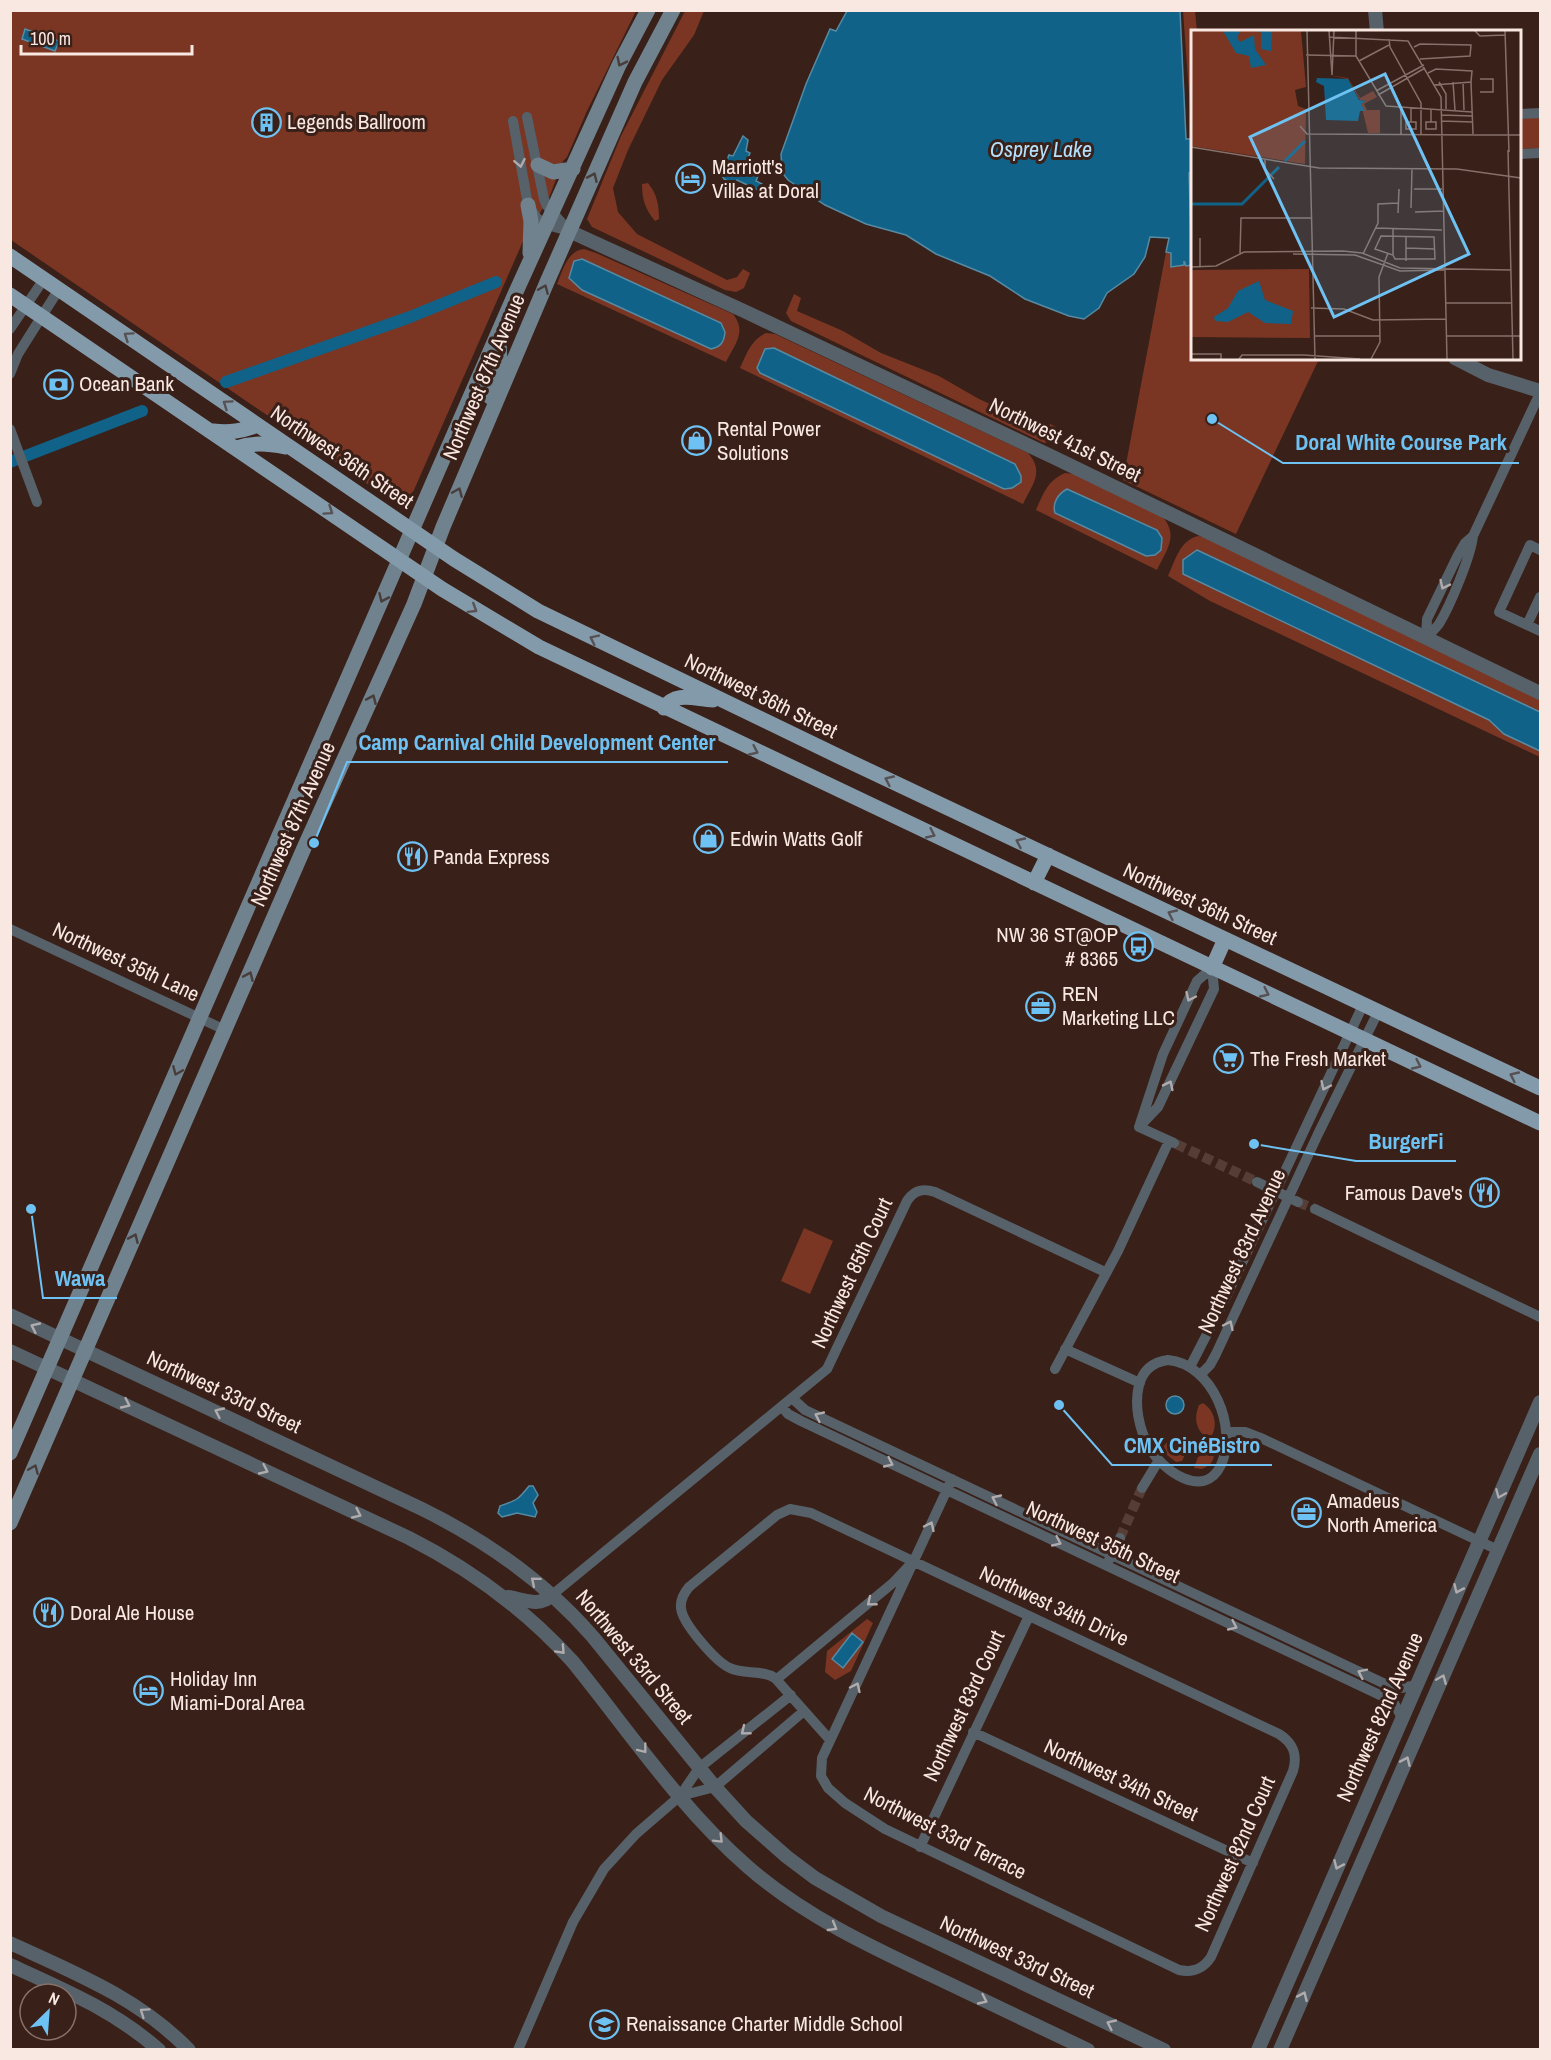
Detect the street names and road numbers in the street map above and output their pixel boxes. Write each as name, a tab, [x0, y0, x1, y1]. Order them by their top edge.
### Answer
street label: Northwest 87th Avenue	[435, 289, 532, 464]
street label: Northwest 41st Street	[984, 390, 1146, 489]
street label: Northwest 36th Street	[265, 398, 420, 515]
street label: Northwest 36th Street	[680, 646, 843, 745]
street label: Northwest 87th Avenue	[243, 737, 342, 911]
street label: Northwest 36th Street	[1119, 855, 1282, 952]
street label: Northwest 35th Lane	[48, 915, 204, 1008]
street label: Northwest 83rd Avenue	[1191, 1164, 1292, 1338]
street label: Northwest 85th Court	[804, 1193, 899, 1353]
street label: Northwest 33rd Street	[142, 1343, 306, 1440]
street label: Northwest 35th Street	[1022, 1493, 1185, 1590]
street label: Northwest 34th Drive	[975, 1558, 1134, 1653]
street label: Northwest 33rd Street	[569, 1583, 699, 1730]
street label: Northwest 83rd Court	[916, 1625, 1011, 1786]
street label: Northwest 82nd Avenue	[1329, 1628, 1430, 1806]
street label: Northwest 34th Street	[1040, 1731, 1203, 1828]
street label: Northwest 82nd Court	[1187, 1771, 1282, 1936]
street label: Northwest 33rd Terrace	[859, 1779, 1031, 1886]
street label: Northwest 33rd Street	[935, 1908, 1099, 2005]

